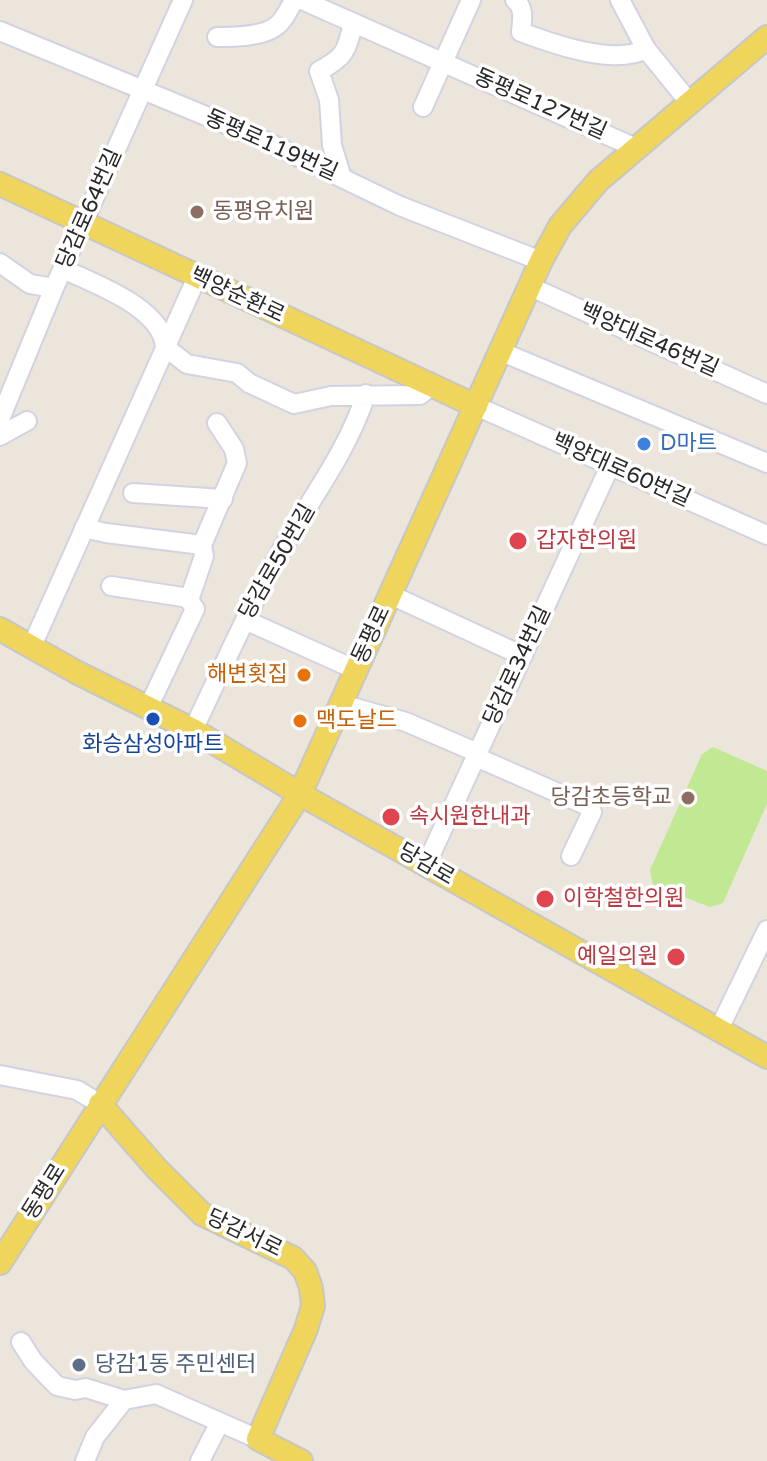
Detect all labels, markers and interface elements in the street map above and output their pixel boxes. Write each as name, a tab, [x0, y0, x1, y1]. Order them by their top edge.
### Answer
street label: 동평로127번길	[469, 64, 611, 146]
street label: 동평로119번길	[200, 105, 342, 187]
street label: 당감로64번길	[52, 145, 128, 273]
place label: 동평유치원	[213, 199, 314, 225]
marker: 동평유치원	[188, 203, 206, 221]
street label: 백양순환로	[186, 263, 288, 329]
street label: 백양대로46번길	[576, 299, 722, 383]
street label: 백양대로60번길	[548, 429, 694, 513]
place label: D마트	[660, 431, 717, 457]
marker: D마트	[635, 435, 653, 453]
street label: 당감로50번길	[234, 500, 322, 624]
place label: 갑자한의원	[536, 528, 637, 554]
marker: 갑자한의원	[507, 530, 529, 552]
street label: 동평로	[347, 602, 397, 668]
street label: 당감로34번길	[479, 602, 557, 730]
place label: 해변횟집	[207, 662, 288, 688]
marker: 해변횟집	[295, 666, 313, 684]
place label: 맥도날드	[316, 708, 397, 734]
marker: 화승삼성아파트	[144, 710, 162, 728]
marker: 맥도날드	[291, 712, 309, 730]
place label: 화승삼성아파트	[82, 732, 224, 758]
place label: 당감초등학교	[551, 785, 672, 811]
marker: 당감초등학교	[679, 789, 697, 807]
place label: 속시원한내과	[409, 804, 530, 830]
marker: 속시원한내과	[380, 806, 402, 828]
street label: 당감로	[393, 838, 459, 892]
place label: 이학철한의원	[563, 886, 684, 912]
marker: 이학철한의원	[534, 888, 556, 910]
place label: 예일의원	[577, 944, 658, 970]
marker: 예일의원	[665, 946, 687, 968]
street label: 동평로	[18, 1159, 72, 1225]
street label: 당감서로	[202, 1204, 286, 1264]
place label: 당감1동 주민센터	[95, 1352, 256, 1378]
marker: 당감1동 주민센터	[70, 1356, 88, 1374]

